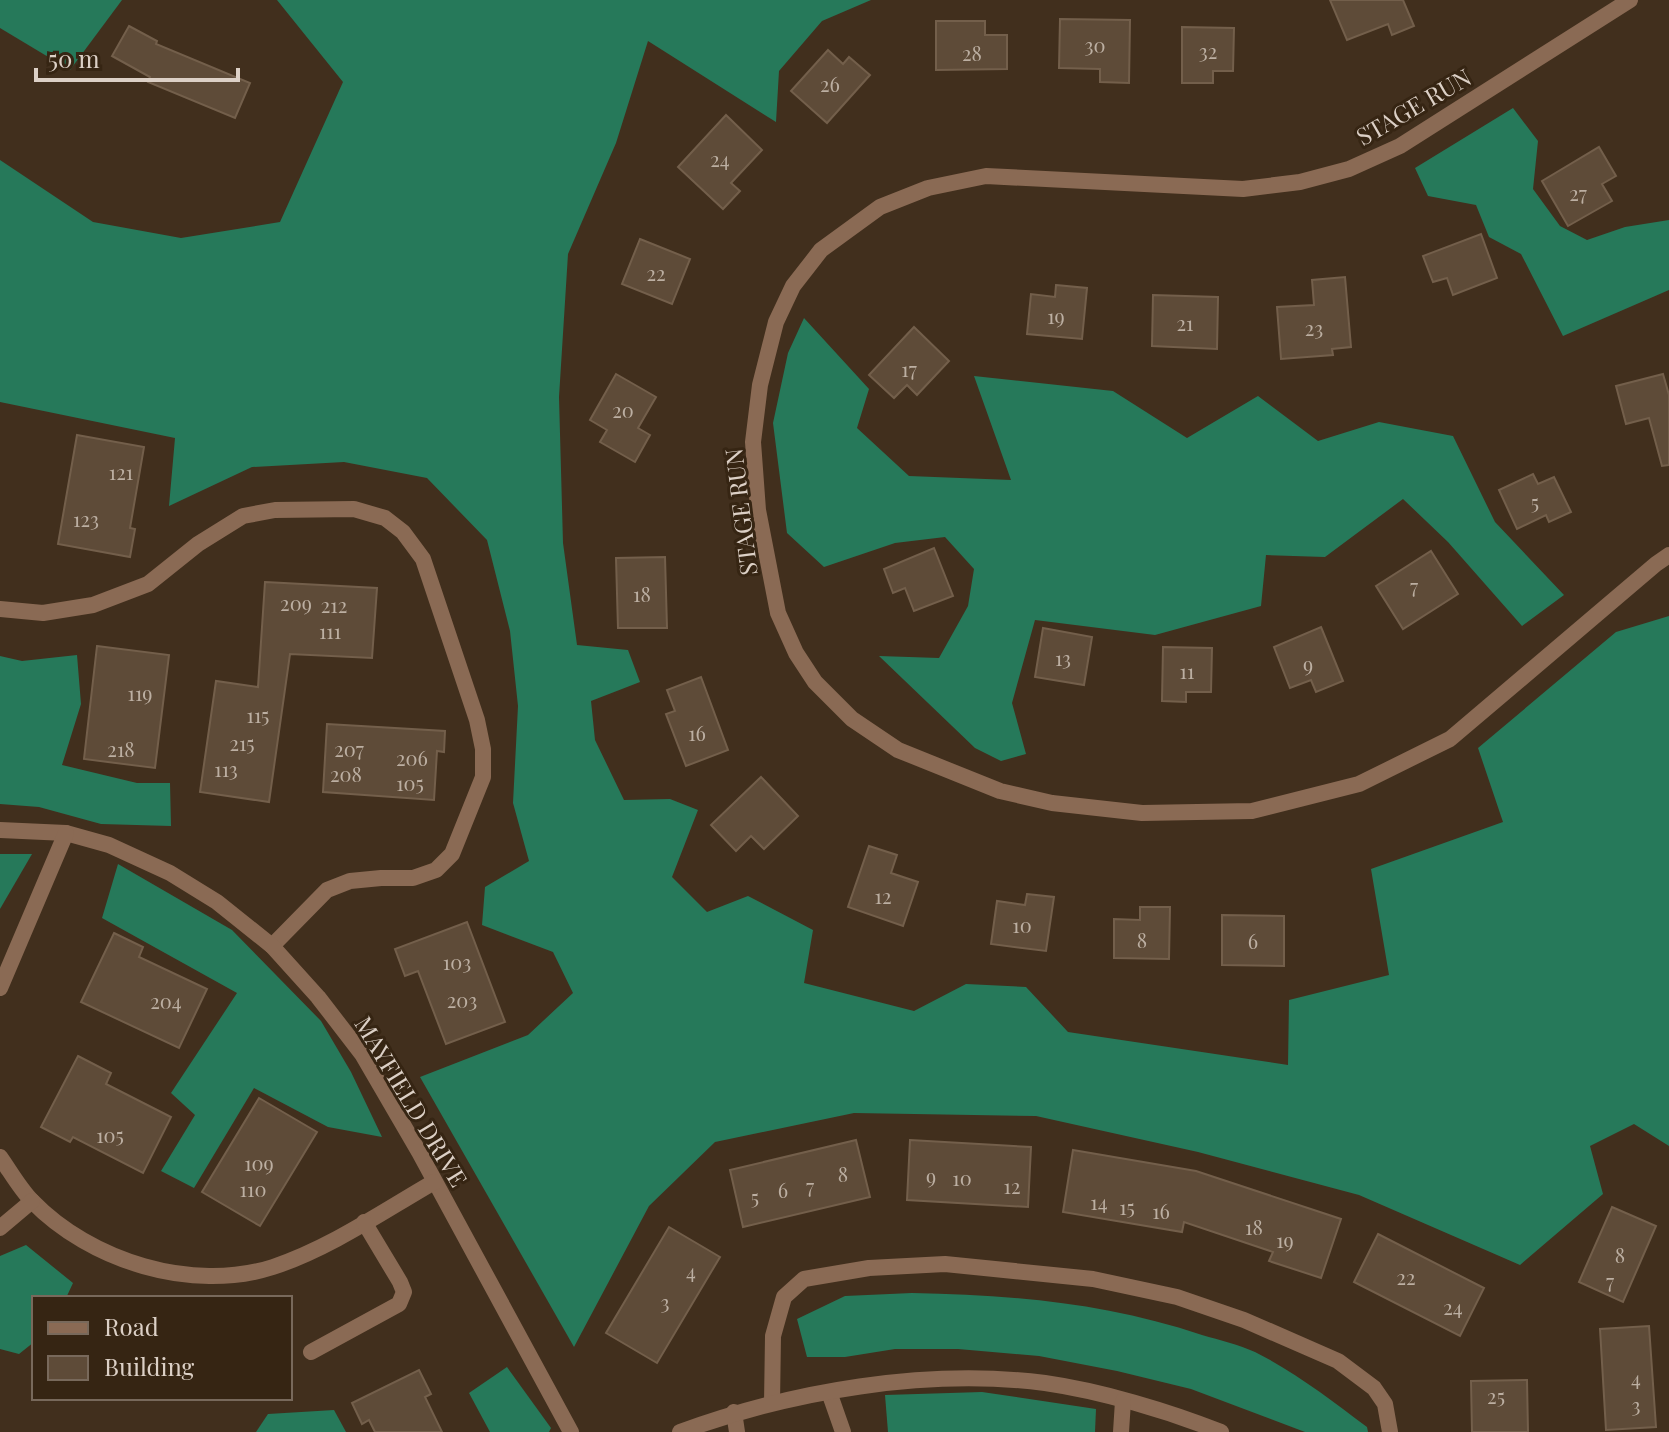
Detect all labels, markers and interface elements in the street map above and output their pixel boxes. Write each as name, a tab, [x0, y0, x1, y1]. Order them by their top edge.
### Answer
house number: 30	[1084, 31, 1106, 58]
scale bar	[36, 32, 238, 82]
house number: 32	[1199, 37, 1217, 64]
house number: 28	[962, 39, 982, 66]
text: 50 m	[48, 42, 100, 74]
street label: STAGE RUN	[1350, 60, 1476, 152]
house number: 26	[820, 70, 840, 97]
house number: 24	[710, 145, 730, 172]
house number: 27	[1569, 179, 1587, 206]
house number: 22	[646, 259, 666, 286]
house number: 19	[1047, 302, 1065, 329]
house number: 21	[1177, 309, 1193, 336]
house number: 23	[1305, 314, 1323, 341]
house number: 17	[901, 355, 917, 382]
house number: 20	[612, 396, 634, 423]
street label: STAGE RUN	[716, 447, 764, 577]
house number: 121	[109, 458, 133, 485]
house number: 5	[1531, 488, 1539, 515]
house number: 123	[73, 505, 99, 532]
house number: 7	[1410, 572, 1418, 599]
house number: 18	[633, 580, 651, 607]
house number: 209	[280, 589, 312, 616]
house number: 212	[321, 591, 347, 618]
house number: 111	[319, 617, 341, 644]
house number: 13	[1055, 644, 1071, 671]
house number: 9	[1303, 650, 1313, 677]
house number: 11	[1180, 657, 1194, 684]
house number: 119	[128, 679, 152, 706]
house number: 115	[247, 701, 269, 728]
house number: 16	[688, 719, 706, 746]
house number: 215	[229, 729, 255, 756]
house number: 218	[107, 735, 135, 762]
house number: 207	[334, 735, 364, 762]
house number: 206	[396, 744, 428, 771]
house number: 113	[214, 755, 238, 782]
house number: 208	[330, 760, 362, 787]
house number: 105	[396, 769, 424, 796]
house number: 12	[875, 882, 891, 909]
house number: 10	[1012, 911, 1032, 938]
house number: 8	[1137, 926, 1147, 953]
house number: 6	[1248, 927, 1258, 954]
house number: 103	[443, 948, 471, 975]
house number: 203	[447, 986, 477, 1013]
house number: 204	[150, 987, 182, 1014]
street label: MAYFIELD DRIVE	[348, 1010, 476, 1192]
house number: 105	[96, 1121, 124, 1148]
house number: 109	[244, 1149, 274, 1176]
house number: 8	[838, 1160, 848, 1187]
house number: 9	[926, 1162, 936, 1189]
house number: 10	[952, 1164, 972, 1191]
house number: 7	[806, 1172, 814, 1199]
house number: 12	[1004, 1172, 1020, 1199]
house number: 110	[240, 1175, 266, 1202]
house number: 6	[778, 1176, 788, 1203]
house number: 5	[751, 1183, 759, 1210]
house number: 14	[1090, 1188, 1108, 1215]
house number: 15	[1119, 1193, 1135, 1220]
house number: 16	[1152, 1197, 1170, 1224]
house number: 18	[1245, 1213, 1263, 1240]
house number: 19	[1276, 1226, 1294, 1253]
house number: 8	[1615, 1241, 1625, 1268]
house number: 4	[686, 1257, 696, 1284]
house number: 22	[1396, 1263, 1416, 1290]
house number: 7	[1606, 1267, 1614, 1294]
house number: 3	[660, 1288, 670, 1315]
house number: 24	[1443, 1293, 1463, 1320]
legend	[32, 1296, 292, 1400]
text: Road	[104, 1310, 159, 1342]
text: Building	[104, 1350, 195, 1382]
house number: 4	[1631, 1364, 1641, 1391]
house number: 25	[1487, 1382, 1505, 1409]
house number: 3	[1631, 1391, 1641, 1418]

